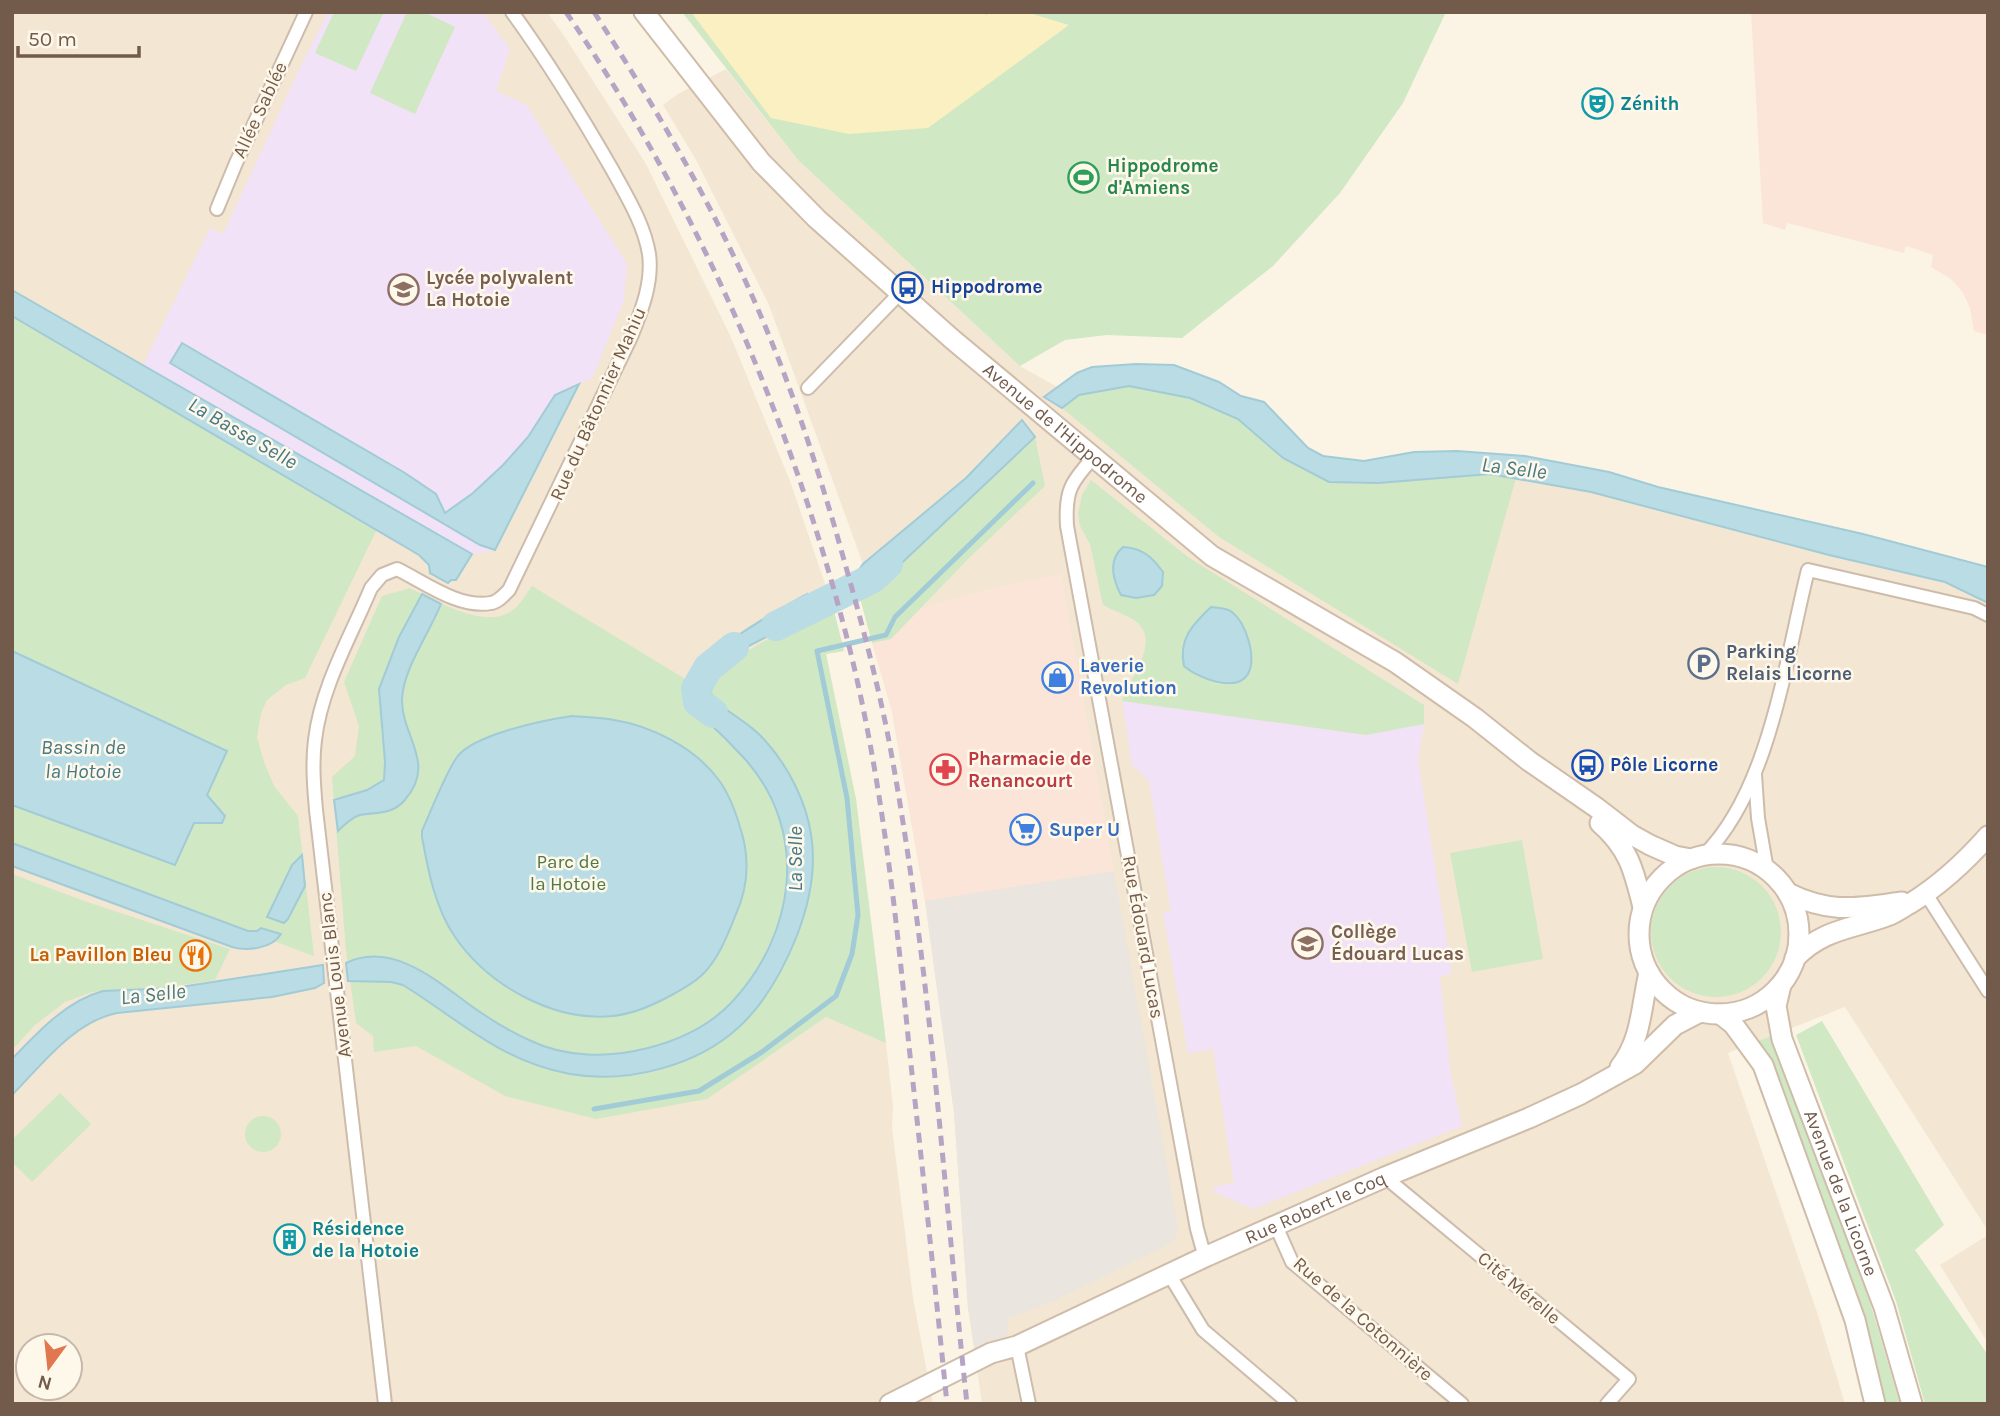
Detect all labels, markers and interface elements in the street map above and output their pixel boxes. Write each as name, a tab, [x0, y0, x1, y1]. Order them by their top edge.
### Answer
scale bar	[18, 14, 138, 58]
text: 50 m	[28, 27, 77, 51]
street label: Allée Sablée	[228, 58, 292, 162]
theatre icon: Zénith	[1580, 87, 1614, 121]
place label: Zénith	[1620, 93, 1679, 115]
place label: Hippodrome d'Amiens	[1107, 155, 1219, 199]
sports icon: Hippodrome d'Amiens	[1067, 160, 1101, 194]
place label: Lycée polyvalent La Hotoie	[426, 267, 573, 311]
bus stop icon: Hippodrome	[891, 270, 925, 304]
school or university icon: Lycée polyvalent La Hotoie	[386, 272, 420, 306]
place label: Hippodrome	[931, 276, 1043, 298]
street label: Rue du Bâtonnier Mahiu	[545, 304, 651, 504]
street label: Avenue de l'Hippodrome	[978, 358, 1152, 508]
water label: La Basse Selle	[184, 392, 302, 474]
water label: La Selle	[1480, 452, 1548, 484]
place label: Parking Relais Licorne	[1726, 641, 1852, 685]
parking icon: Parking Relais Licorne	[1686, 646, 1720, 680]
place label: Laverie Revolution	[1080, 655, 1177, 699]
shop icon: Laverie Revolution	[1040, 660, 1074, 694]
water label: Bassin de la Hotoie	[41, 735, 126, 783]
place label: Pharmacie de Renancourt	[968, 748, 1092, 792]
bus stop icon: Pôle Licorne	[1570, 748, 1604, 782]
pharmacy icon: Pharmacie de Renancourt	[928, 753, 962, 787]
place label: Pôle Licorne	[1610, 754, 1718, 776]
supermarket icon: Super U	[1009, 813, 1043, 847]
place label: Super U	[1049, 819, 1120, 841]
water label: La Selle	[783, 826, 807, 892]
park label: Parc de la Hotoie	[530, 851, 606, 895]
street label: Rue Édouard Lucas	[1118, 854, 1169, 1020]
street label: Avenue Louis Blanc	[314, 891, 356, 1059]
place label: Collège Édouard Lucas	[1331, 921, 1464, 965]
school or university icon: Collège Édouard Lucas	[1291, 926, 1325, 960]
restaurant icon: La Pavillon Bleu	[178, 938, 212, 972]
place label: La Pavillon Bleu	[29, 944, 172, 966]
water label: La Selle	[119, 979, 187, 1009]
street label: Avenue de la Licorne	[1799, 1107, 1882, 1279]
street label: Rue Robert le Coq	[1242, 1167, 1389, 1249]
place label: Résidence de la Hotoie	[312, 1218, 419, 1262]
building icon: Résidence de la Hotoie	[272, 1223, 306, 1257]
street label: Cité Mérelle	[1473, 1247, 1565, 1329]
street label: Rue de la Cotonnière	[1289, 1252, 1437, 1386]
north arrow	[14, 1332, 84, 1402]
text: N	[35, 1370, 54, 1395]

